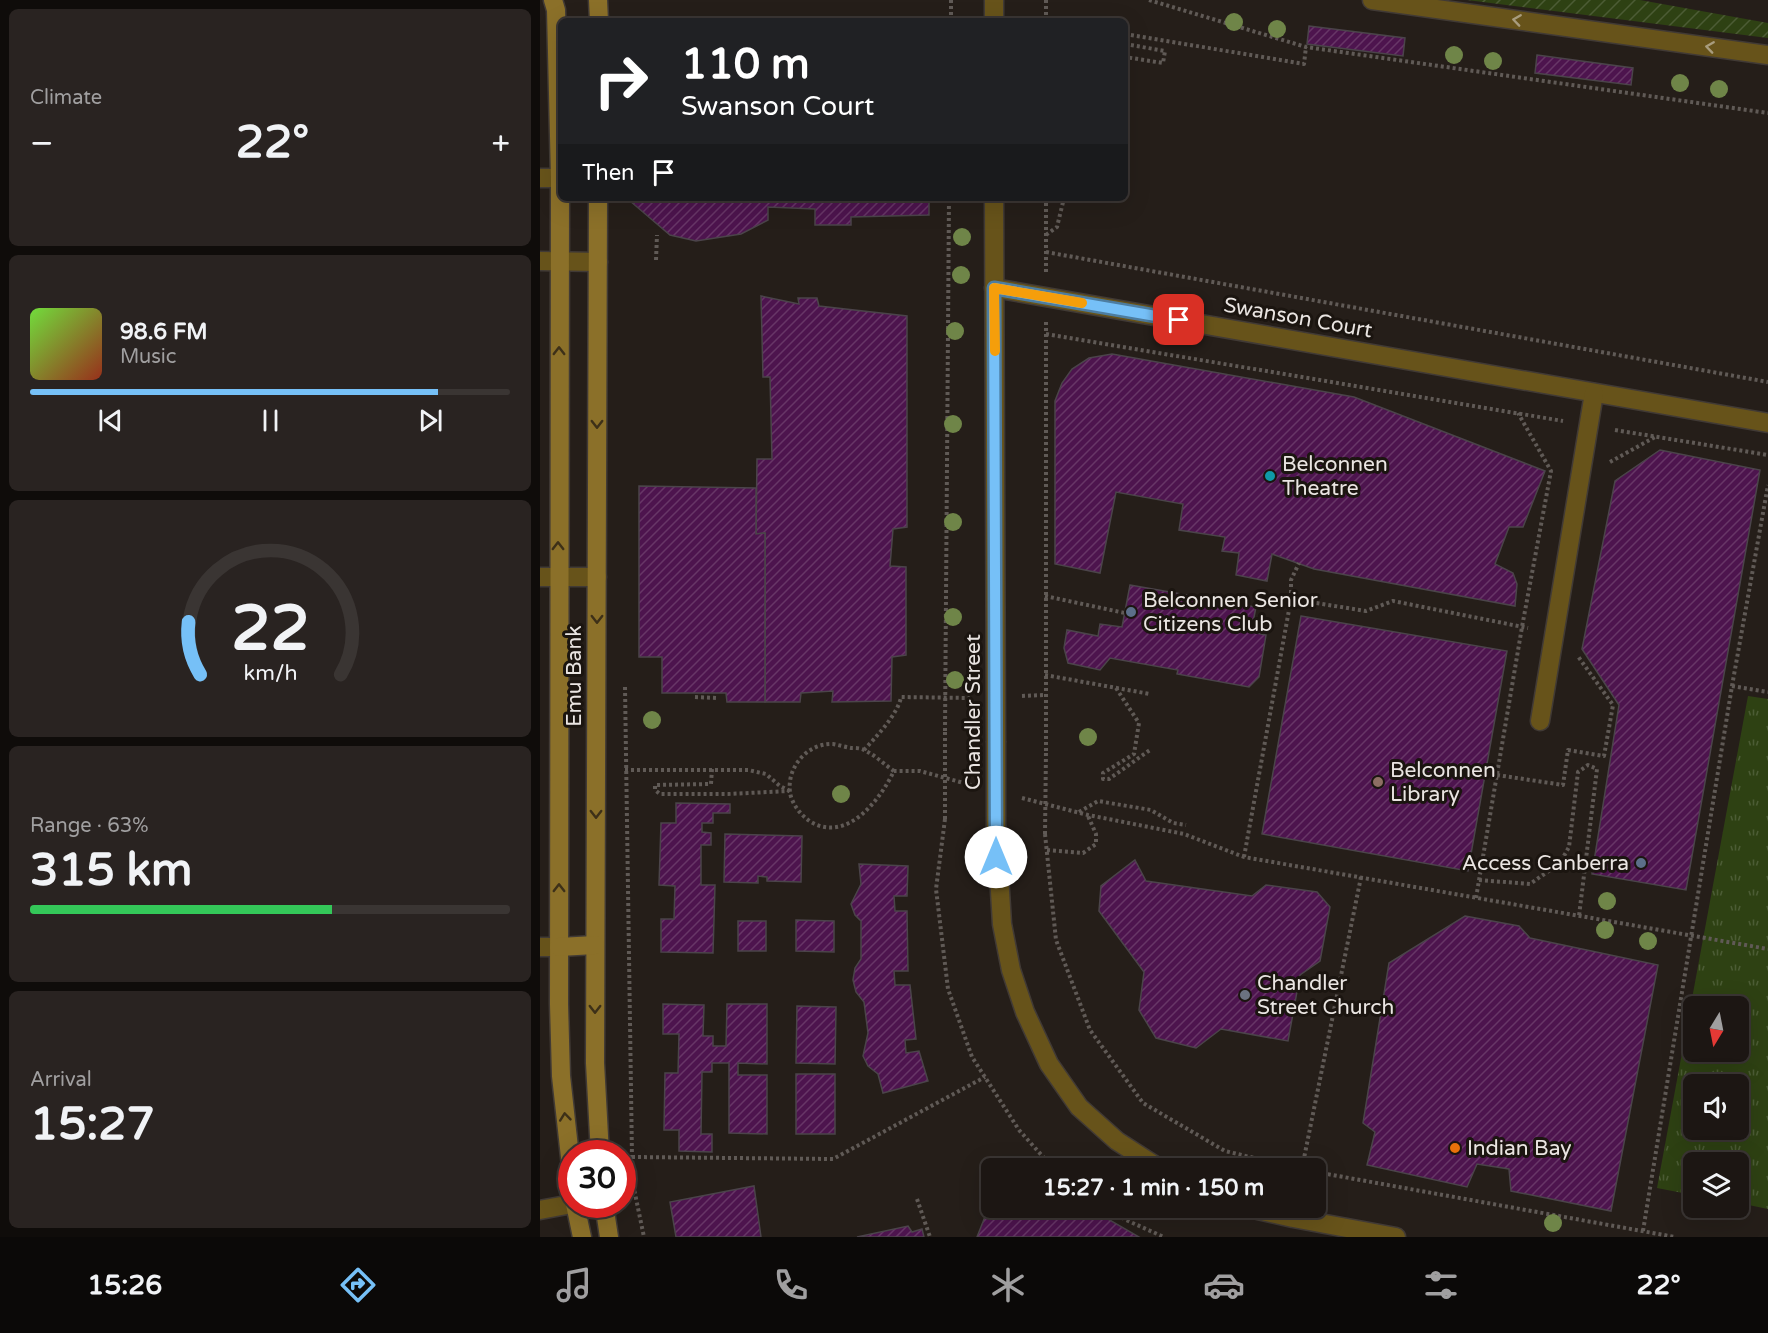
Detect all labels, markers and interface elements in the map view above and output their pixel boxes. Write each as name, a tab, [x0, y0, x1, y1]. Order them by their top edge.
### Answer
one-way arrow	[1512, 14, 1522, 26]
text: 110 m	[681, 39, 810, 90]
one-way arrow	[1705, 41, 1715, 53]
icon: right	[582, 42, 660, 120]
text: Climate	[30, 86, 102, 110]
text: Swanson Court	[681, 90, 874, 123]
text: 22°	[236, 116, 309, 170]
text: −	[30, 124, 54, 163]
text: +	[491, 124, 510, 163]
icon: arrive	[647, 156, 680, 189]
text: Then	[582, 160, 635, 186]
street label: Swanson Court	[1222, 293, 1374, 343]
pin	[1153, 294, 1204, 345]
icon: arrive	[1162, 303, 1195, 336]
text: 98.6 FM	[120, 319, 208, 345]
text: Music	[120, 345, 176, 369]
one-way arrow	[553, 347, 565, 356]
icon: previous	[94, 404, 127, 437]
icon: pause	[254, 404, 287, 437]
icon: next	[414, 404, 447, 437]
one-way arrow	[591, 420, 603, 429]
place label: Belconnen Theatre	[1282, 452, 1388, 501]
marker: Belconnen Theatre	[1263, 469, 1277, 483]
one-way arrow	[552, 542, 564, 551]
place label: Belconnen Senior Citizens Club	[1143, 588, 1318, 637]
text: 22	[231, 593, 309, 668]
marker: Belconnen Senior Citizens Club	[1124, 605, 1138, 619]
one-way arrow	[591, 615, 603, 624]
street label: Emu Bank	[562, 625, 587, 727]
street label: Chandler Street	[961, 634, 986, 790]
text: km/h	[243, 661, 297, 687]
place label: Belconnen Library	[1390, 758, 1496, 807]
marker: Belconnen Library	[1371, 775, 1385, 789]
one-way arrow	[590, 810, 602, 819]
text: Range · 63%	[30, 814, 149, 838]
position arrow	[964, 825, 1028, 889]
text: 315 km	[30, 844, 192, 898]
place label: Access Canberra	[1462, 851, 1629, 876]
marker: Access Canberra	[1634, 856, 1648, 870]
one-way arrow	[553, 884, 565, 893]
place label: Chandler Street Church	[1257, 971, 1394, 1020]
marker: Chandler Street Church	[1238, 988, 1252, 1002]
north arrow	[1683, 996, 1749, 1062]
map controls	[1683, 996, 1749, 1218]
one-way arrow	[589, 1005, 601, 1014]
text: Arrival	[30, 1068, 92, 1092]
button: sound	[1683, 1074, 1749, 1140]
text: 15:27	[30, 1098, 155, 1152]
one-way arrow	[559, 1112, 572, 1121]
place label: Indian Bay	[1467, 1136, 1572, 1161]
speed limit sign: 30	[558, 1140, 636, 1218]
marker: Indian Bay	[1448, 1141, 1462, 1155]
button: layers	[1683, 1152, 1749, 1218]
text: 15:27 · 1 min · 150 m	[1043, 1175, 1264, 1201]
icon: directions	[337, 1264, 379, 1306]
icon: music	[553, 1264, 595, 1306]
icon: phone	[770, 1264, 812, 1306]
icon: climate	[987, 1264, 1029, 1306]
icon: car	[1203, 1264, 1245, 1306]
icon: filters	[1420, 1264, 1462, 1306]
text: 15:26	[87, 1269, 162, 1302]
text: 22°	[1637, 1269, 1681, 1302]

